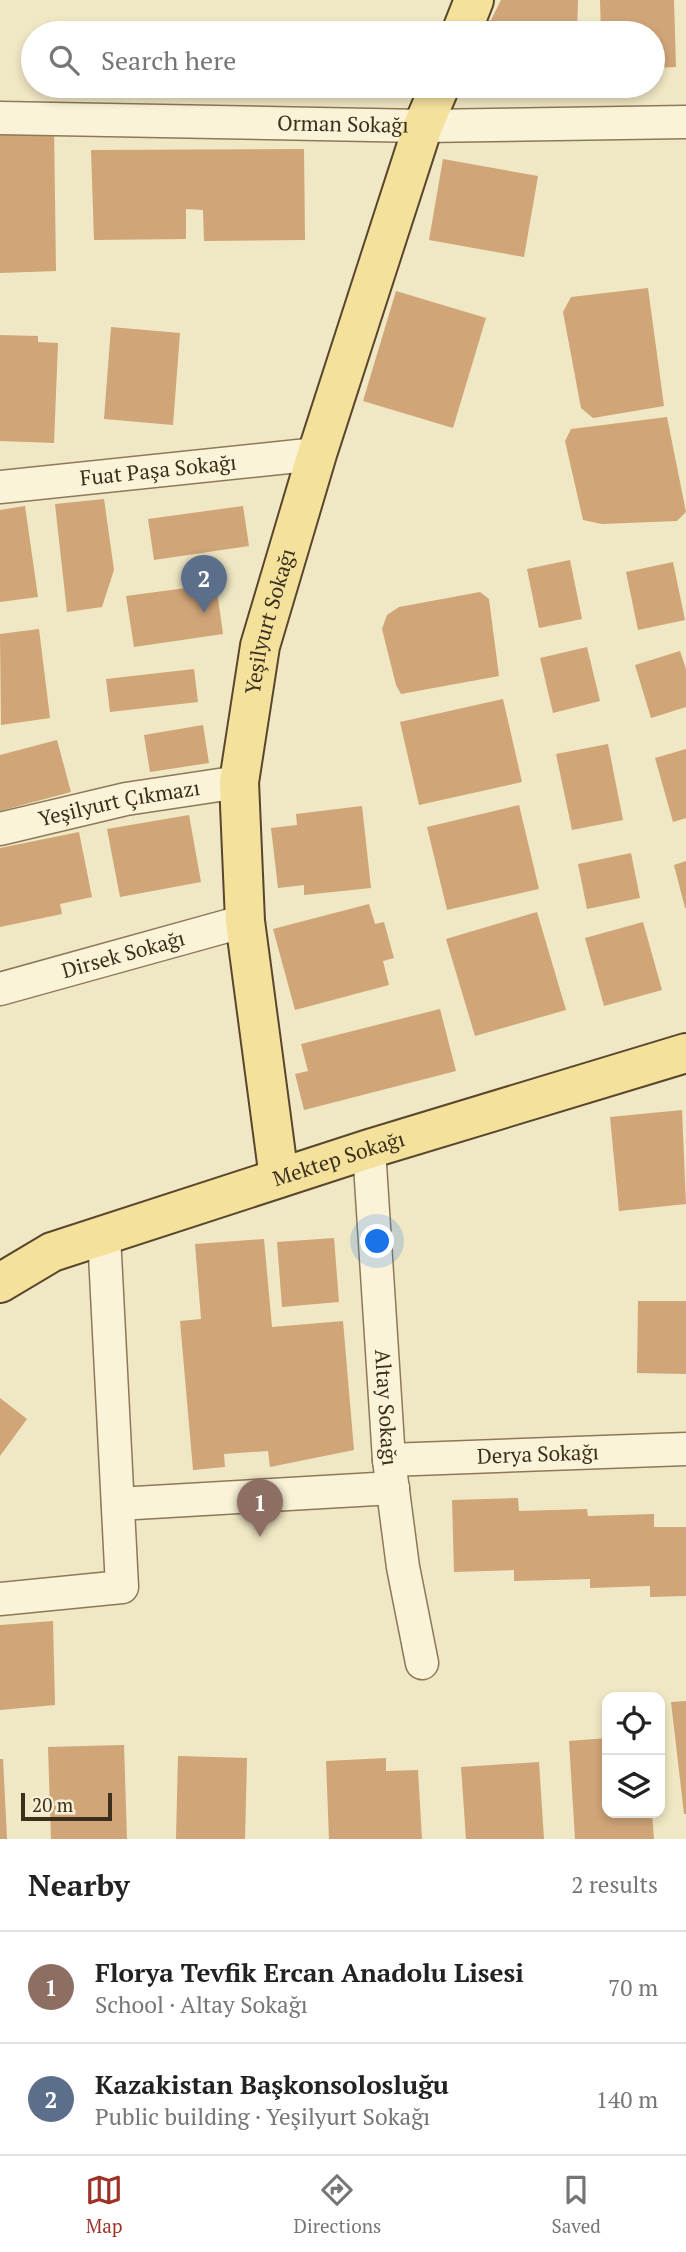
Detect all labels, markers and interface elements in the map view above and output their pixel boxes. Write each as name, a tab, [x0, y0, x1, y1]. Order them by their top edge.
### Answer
search box	[21, 21, 665, 98]
icon: search	[45, 41, 83, 79]
text: Search here	[101, 43, 236, 77]
street label: Orman Sokağı	[277, 108, 409, 139]
street label: Fuat Paşa Sokağı	[78, 447, 238, 492]
street label: Yeşilyurt Sokağı	[238, 545, 301, 696]
pin: 2	[181, 555, 227, 613]
street label: Yeşilyurt Çıkmazı	[35, 773, 202, 832]
street label: Dirsek Sokağı	[58, 923, 188, 984]
street label: Mektep Sokağı	[269, 1124, 408, 1192]
your location	[360, 1224, 394, 1258]
street label: Altay Sokağı	[369, 1348, 405, 1467]
street label: Derya Sokağı	[476, 1437, 599, 1470]
pin: 1	[237, 1479, 283, 1537]
map controls	[602, 1692, 665, 1818]
button: locate	[602, 1692, 665, 1755]
button: layers	[602, 1755, 665, 1818]
scale bar	[21, 1790, 112, 1822]
text: 20 m	[32, 1792, 73, 1817]
text: Nearby	[28, 1865, 130, 1905]
text: 2 results	[571, 1869, 658, 1900]
text: Florya Tevfik Ercan Anadolu Lisesi	[95, 1955, 524, 1989]
text: 1	[45, 1972, 58, 2003]
text: 70 m	[608, 1972, 658, 2003]
text: School · Altay Sokağı	[95, 1989, 308, 2020]
text: Kazakistan Başkonsolosluğu	[95, 2067, 449, 2101]
text: 2	[45, 2084, 58, 2115]
text: 140 m	[596, 2084, 658, 2115]
text: Public building · Yeşilyurt Sokağı	[95, 2101, 430, 2132]
tab: Map	[85, 2171, 123, 2238]
tab: Directions	[294, 2171, 381, 2238]
tab: Saved	[552, 2171, 601, 2238]

